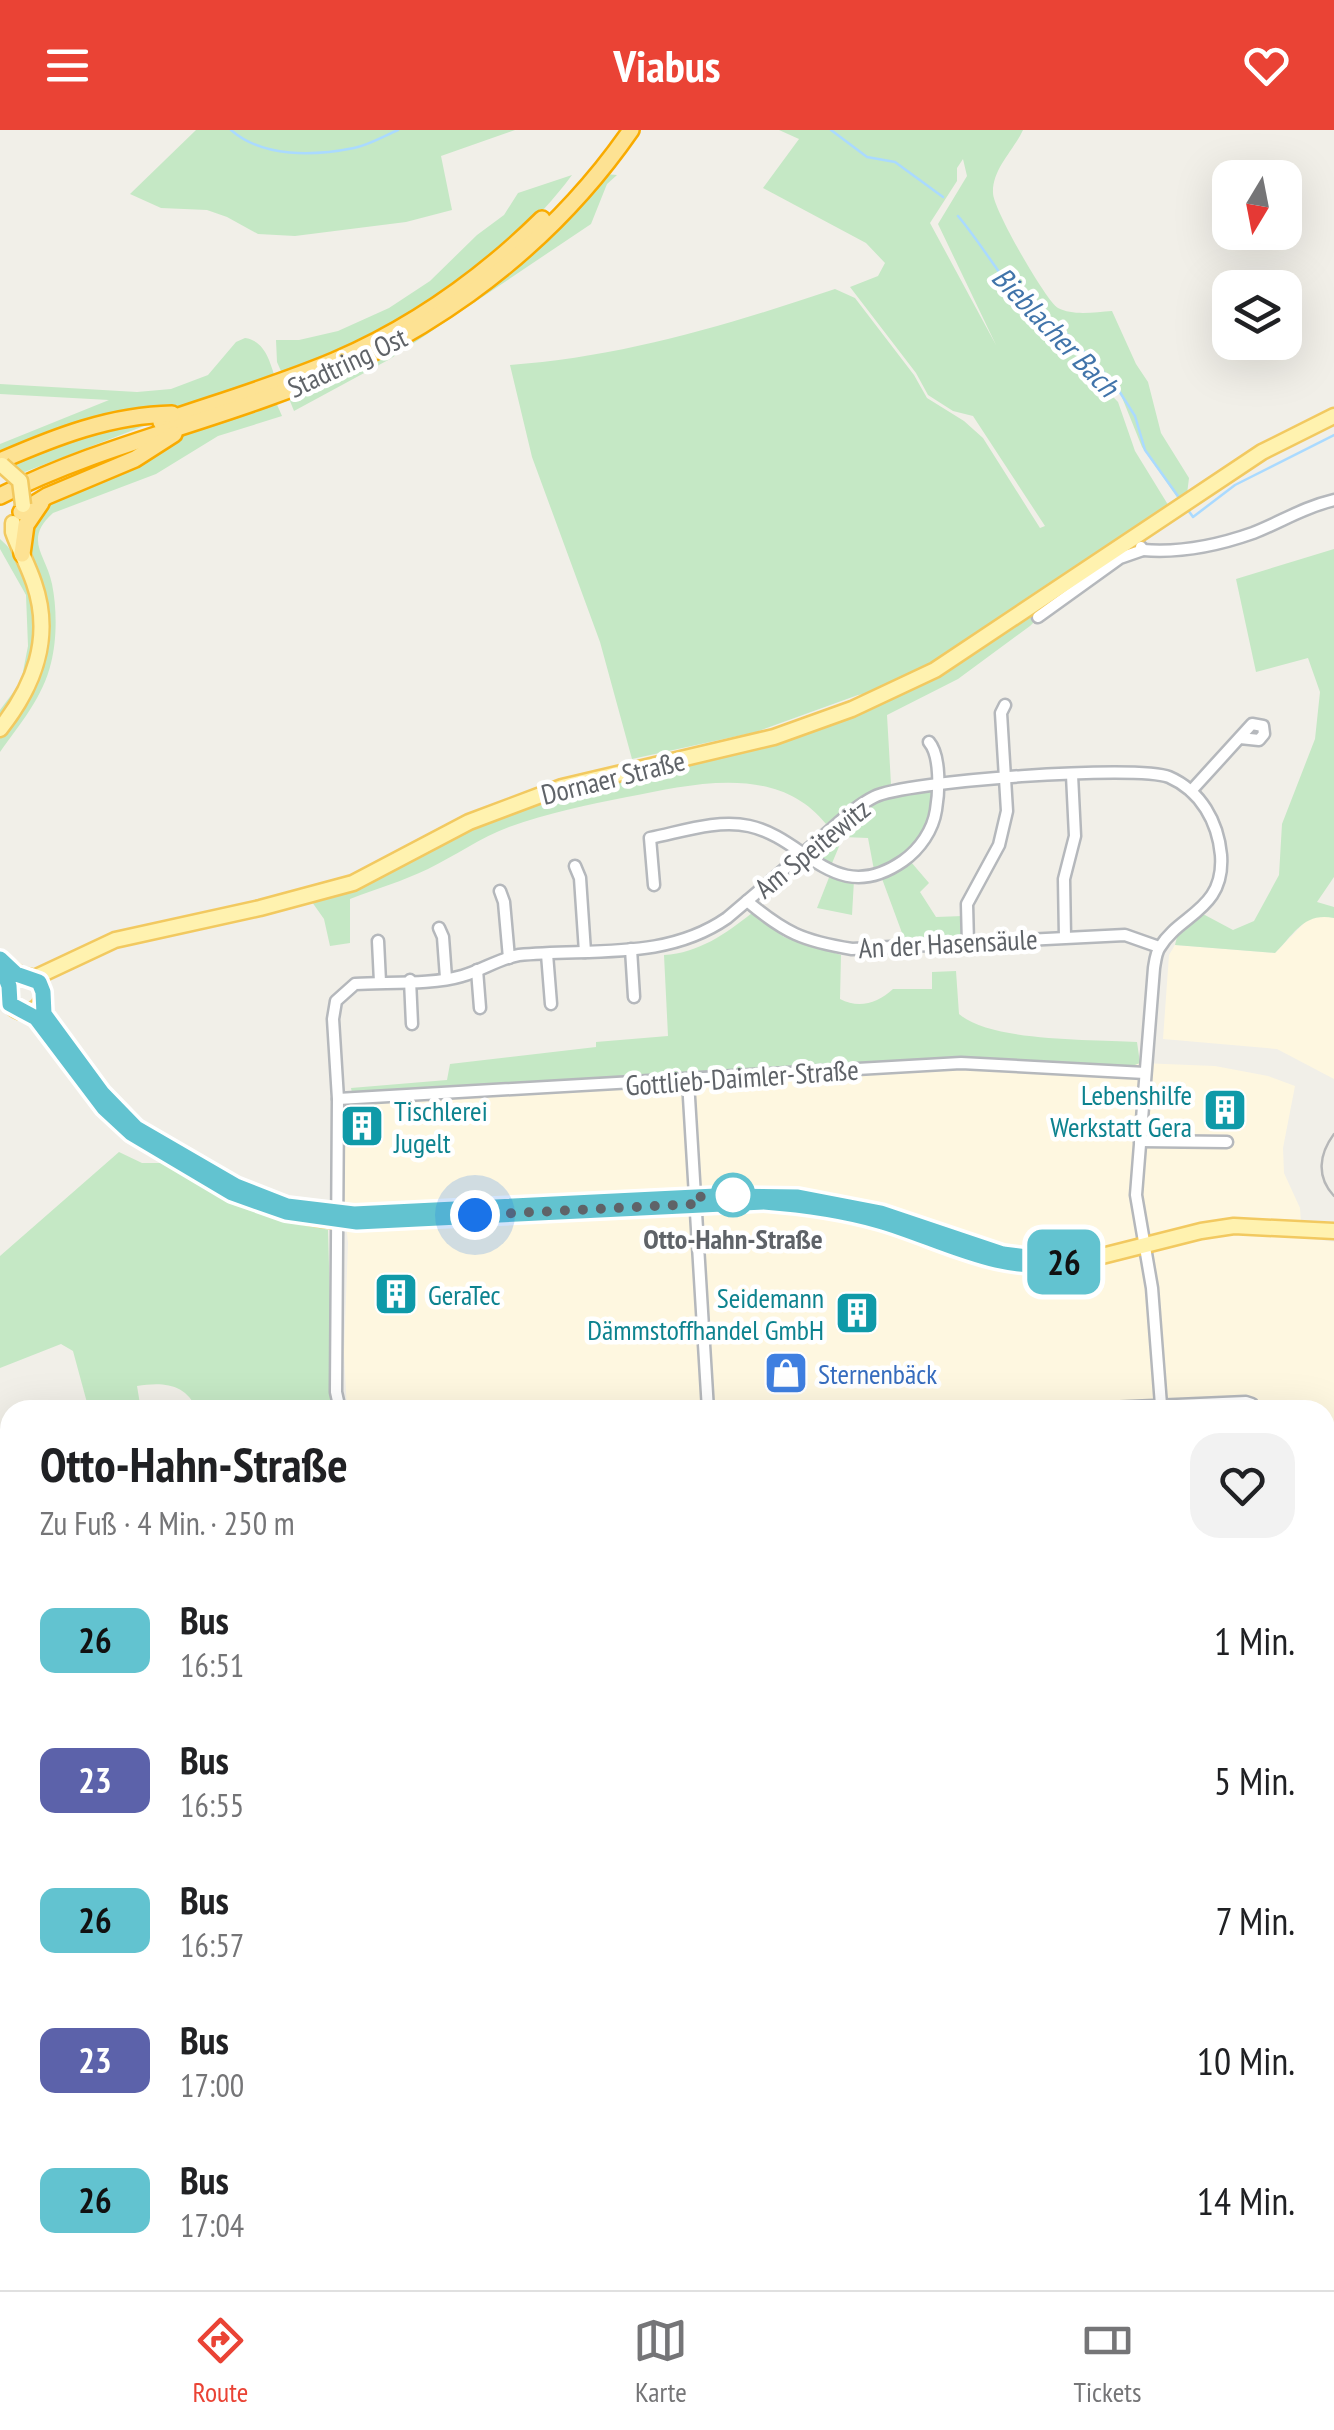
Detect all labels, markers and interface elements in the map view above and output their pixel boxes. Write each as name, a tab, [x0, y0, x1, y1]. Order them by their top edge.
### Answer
text: Viabus	[613, 36, 721, 94]
icon: menu	[40, 38, 95, 93]
icon: heart	[1239, 38, 1294, 93]
north arrow	[1212, 160, 1302, 250]
map controls	[1212, 160, 1302, 360]
water label: Bieblacher Bach	[984, 258, 1129, 406]
button: layers	[1212, 270, 1302, 360]
street label: Stadtring Ost	[281, 318, 413, 406]
street label: Dornaer Straße	[537, 741, 689, 813]
street label: Am Speitewitz	[747, 790, 877, 906]
street label: An der Hasensäule	[858, 920, 1038, 966]
street label: Gottlieb-Daimler-Straße	[624, 1050, 860, 1104]
place label: Lebenshilfe Werkstatt Gera	[1050, 1076, 1192, 1145]
building icon: Lebenshilfe Werkstatt Gera	[1202, 1087, 1248, 1133]
place label: Tischlerei Jugelt	[393, 1092, 488, 1161]
building icon: Tischlerei Jugelt	[339, 1103, 385, 1149]
marker: Otto-Hahn-Straße	[712, 1174, 754, 1216]
your location	[450, 1190, 500, 1240]
place label: Otto-Hahn-Straße	[643, 1220, 823, 1257]
line badge: 26	[1019, 1230, 1109, 1294]
text: 26	[1047, 1239, 1081, 1285]
building icon: GeraTec	[373, 1271, 419, 1317]
place label: GeraTec	[428, 1276, 500, 1313]
place label: Seidemann Dämmstoffhandel GmbH	[587, 1279, 824, 1348]
building icon: Seidemann Dämmstoffhandel GmbH	[834, 1290, 880, 1336]
shop icon: Sternenbäck	[763, 1350, 809, 1396]
place label: Sternenbäck	[818, 1355, 937, 1392]
text: Otto-Hahn-Straße	[40, 1433, 348, 1495]
button: heart	[1190, 1433, 1295, 1538]
text: Zu Fuß · 4 Min. · 250 m	[40, 1502, 295, 1544]
text: Bus	[180, 1595, 229, 1644]
text: 1 Min.	[1214, 1616, 1295, 1665]
text: 26	[78, 1617, 112, 1663]
text: 16:51	[180, 1644, 244, 1686]
text: Bus	[180, 1735, 229, 1784]
text: 5 Min.	[1214, 1756, 1295, 1805]
text: 23	[78, 1757, 112, 1803]
text: 16:55	[180, 1784, 244, 1826]
text: Bus	[180, 1875, 229, 1924]
text: 7 Min.	[1216, 1896, 1295, 1945]
text: 26	[78, 1897, 112, 1943]
text: 16:57	[180, 1924, 244, 1966]
text: Bus	[180, 2015, 229, 2064]
text: 10 Min.	[1197, 2036, 1295, 2085]
text: 23	[78, 2037, 112, 2083]
text: 17:00	[180, 2064, 244, 2106]
text: Bus	[180, 2155, 229, 2204]
text: 14 Min.	[1197, 2176, 1295, 2225]
text: 26	[78, 2177, 112, 2223]
text: 17:04	[180, 2204, 244, 2246]
tab: Route	[193, 2313, 248, 2410]
tab: Karte	[633, 2313, 688, 2410]
tab: Tickets	[1074, 2313, 1141, 2410]

